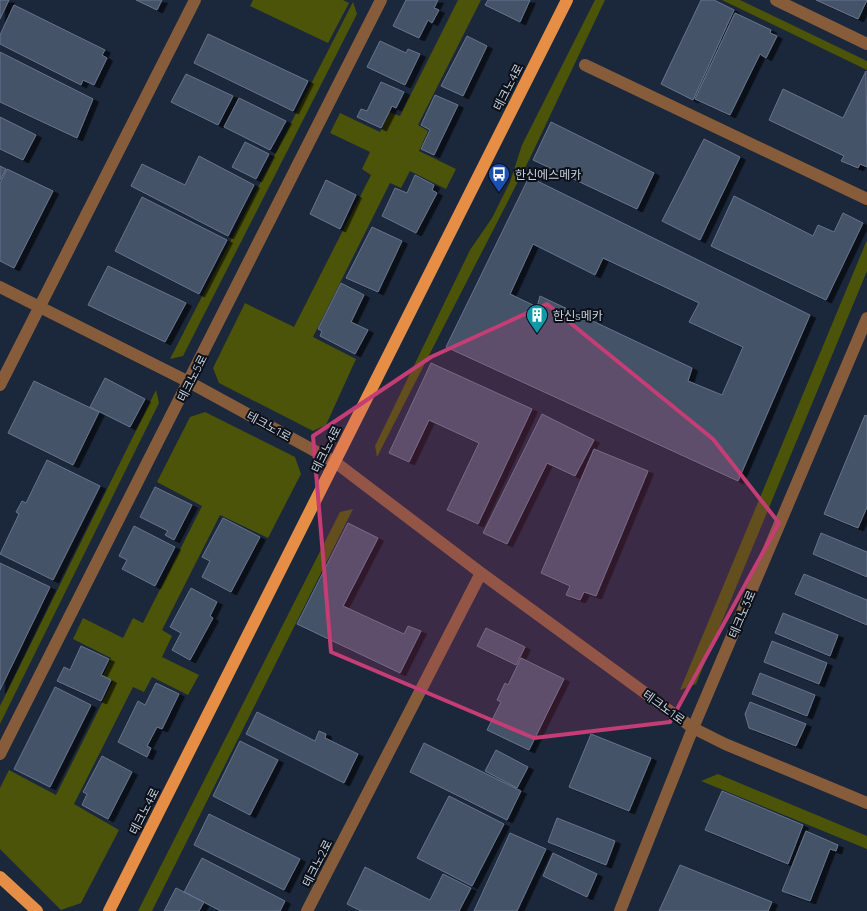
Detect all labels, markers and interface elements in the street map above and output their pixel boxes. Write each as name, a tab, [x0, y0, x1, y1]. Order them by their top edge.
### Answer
street label: 테크노4로	[490, 61, 526, 113]
bus stop icon: 한신에스메카	[487, 162, 511, 193]
place label: 한신에스메카	[515, 167, 581, 182]
building icon: 한신s메카	[525, 303, 549, 334]
place label: 한신s메카	[553, 308, 603, 323]
street label: 테크노5로	[174, 352, 210, 404]
street label: 테크노1로	[244, 408, 294, 444]
street label: 테크노4로	[308, 423, 344, 475]
street label: 테크노3로	[725, 588, 759, 640]
street label: 테크노1로	[640, 687, 688, 727]
street label: 테크노4로	[126, 785, 162, 837]
street label: 테크노2로	[299, 837, 335, 889]

